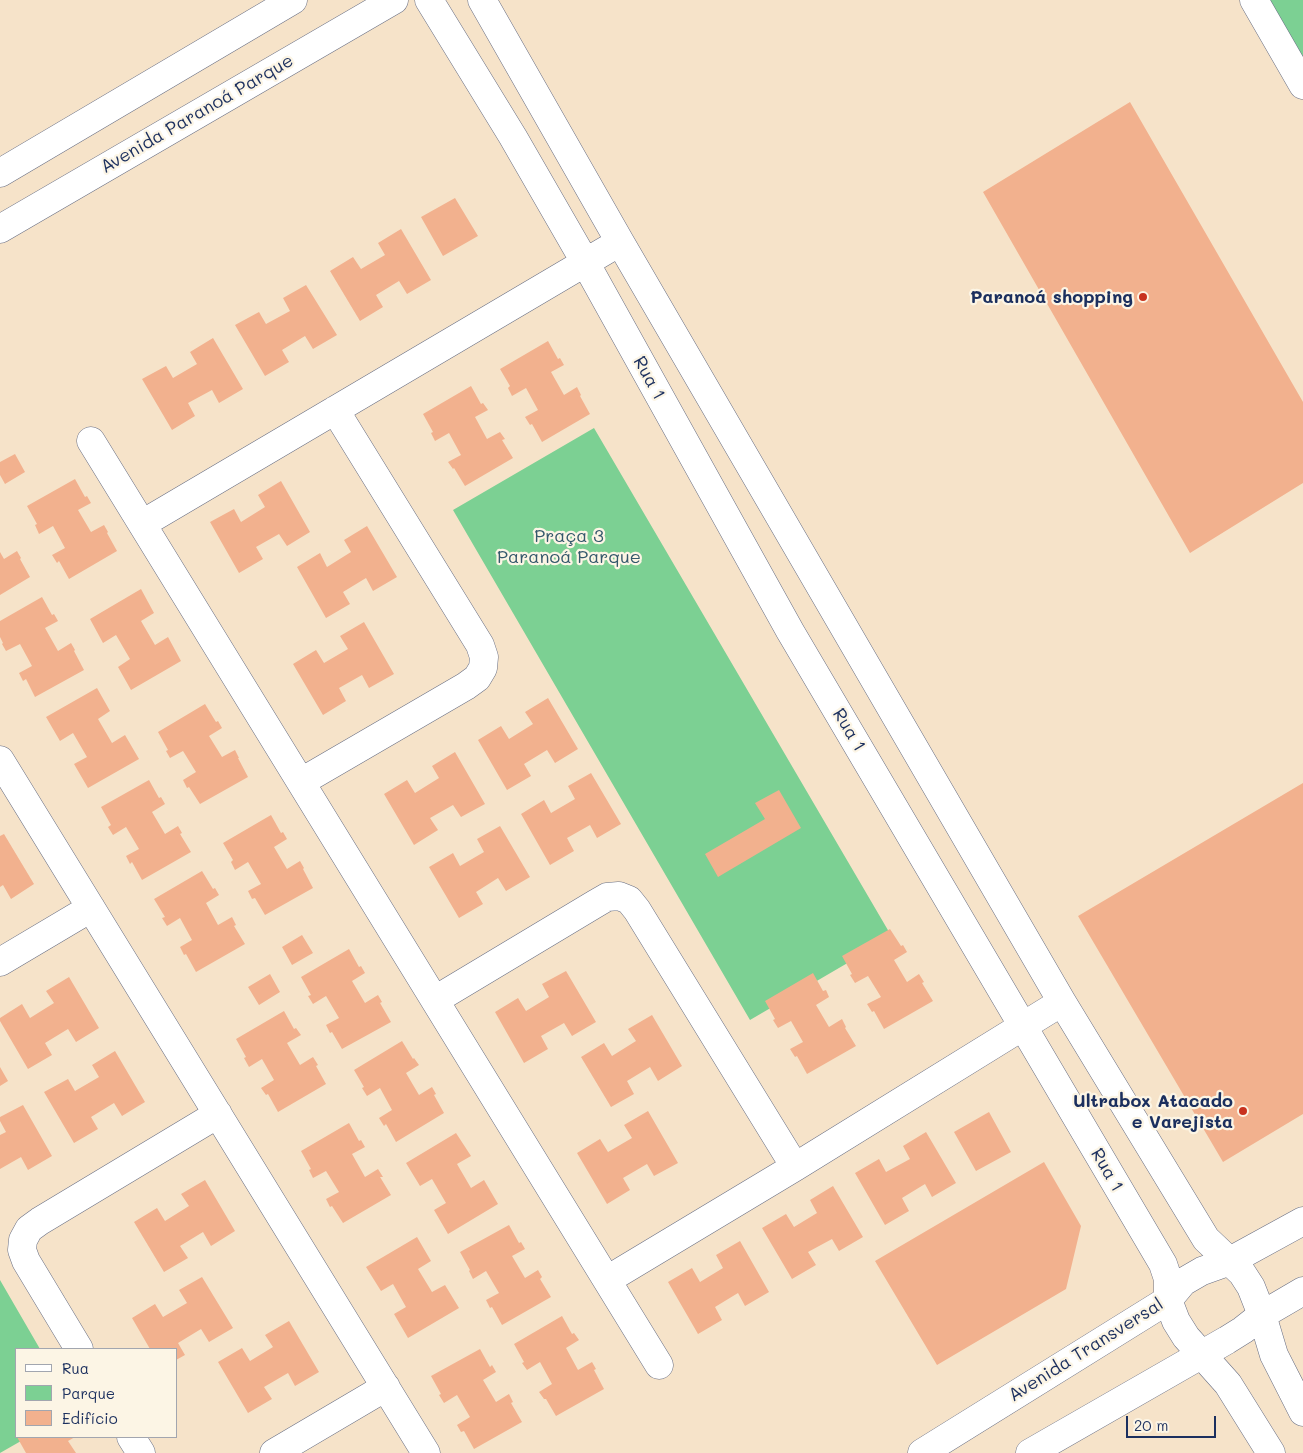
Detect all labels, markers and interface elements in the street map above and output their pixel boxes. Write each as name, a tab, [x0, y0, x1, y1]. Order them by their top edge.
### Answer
street label: Avenida Paranoá Parque	[97, 50, 297, 178]
place label: Paranoá shopping	[970, 286, 1133, 308]
marker: Paranoá shopping	[1137, 291, 1149, 303]
street label: Rua 1	[628, 352, 670, 404]
park label: Praça 3 Paranoá Parque	[497, 525, 641, 568]
street label: Rua 1	[828, 705, 870, 755]
place label: Ultrabox Atacado e Varejista	[1073, 1090, 1233, 1132]
marker: Ultrabox Atacado e Varejista	[1237, 1105, 1249, 1117]
street label: Rua 1	[1086, 1145, 1128, 1195]
street label: Avenida Transversal	[1005, 1294, 1167, 1406]
legend	[15, 1348, 178, 1438]
text: Rua	[62, 1358, 89, 1378]
text: Parque	[62, 1383, 115, 1403]
scale bar	[1128, 1406, 1218, 1438]
text: Edifício	[62, 1408, 118, 1428]
text: 20 m	[1134, 1415, 1168, 1435]

